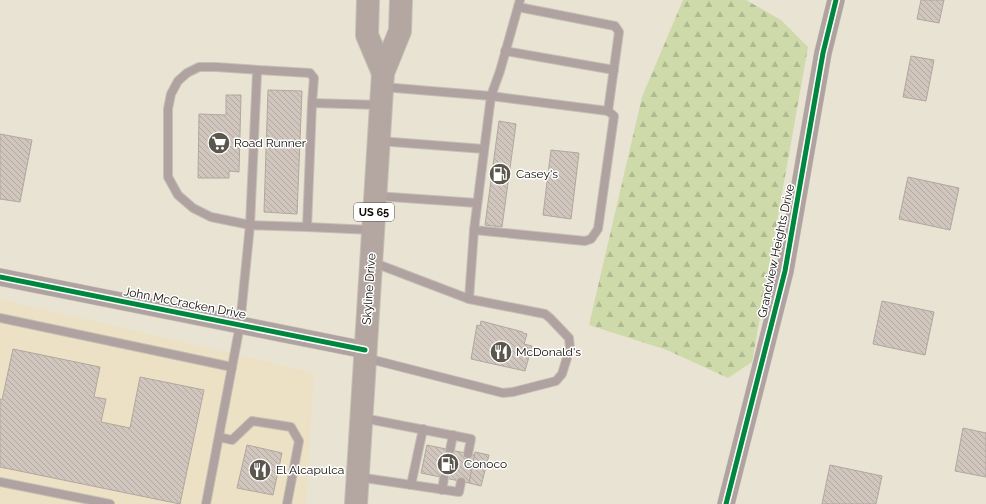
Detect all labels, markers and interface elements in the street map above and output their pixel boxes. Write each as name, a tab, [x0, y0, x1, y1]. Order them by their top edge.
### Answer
supermarket icon: Road Runner	[206, 130, 232, 156]
place label: Road Runner	[234, 136, 307, 150]
fuel station icon: Casey's	[487, 161, 513, 187]
place label: Casey's	[516, 167, 558, 181]
street label: Grandview Heights Drive	[755, 183, 797, 319]
road number: US 65	[354, 203, 394, 221]
street label: Skyline Drive	[360, 253, 378, 325]
street label: John McCracken Drive	[123, 284, 247, 322]
restaurant icon: McDonald's	[488, 339, 514, 365]
place label: McDonald's	[516, 345, 581, 359]
fuel station icon: Conoco	[435, 451, 461, 477]
restaurant icon: El Alcapulca	[247, 457, 273, 483]
place label: Conoco	[464, 457, 507, 471]
place label: El Alcapulca	[276, 463, 344, 477]

